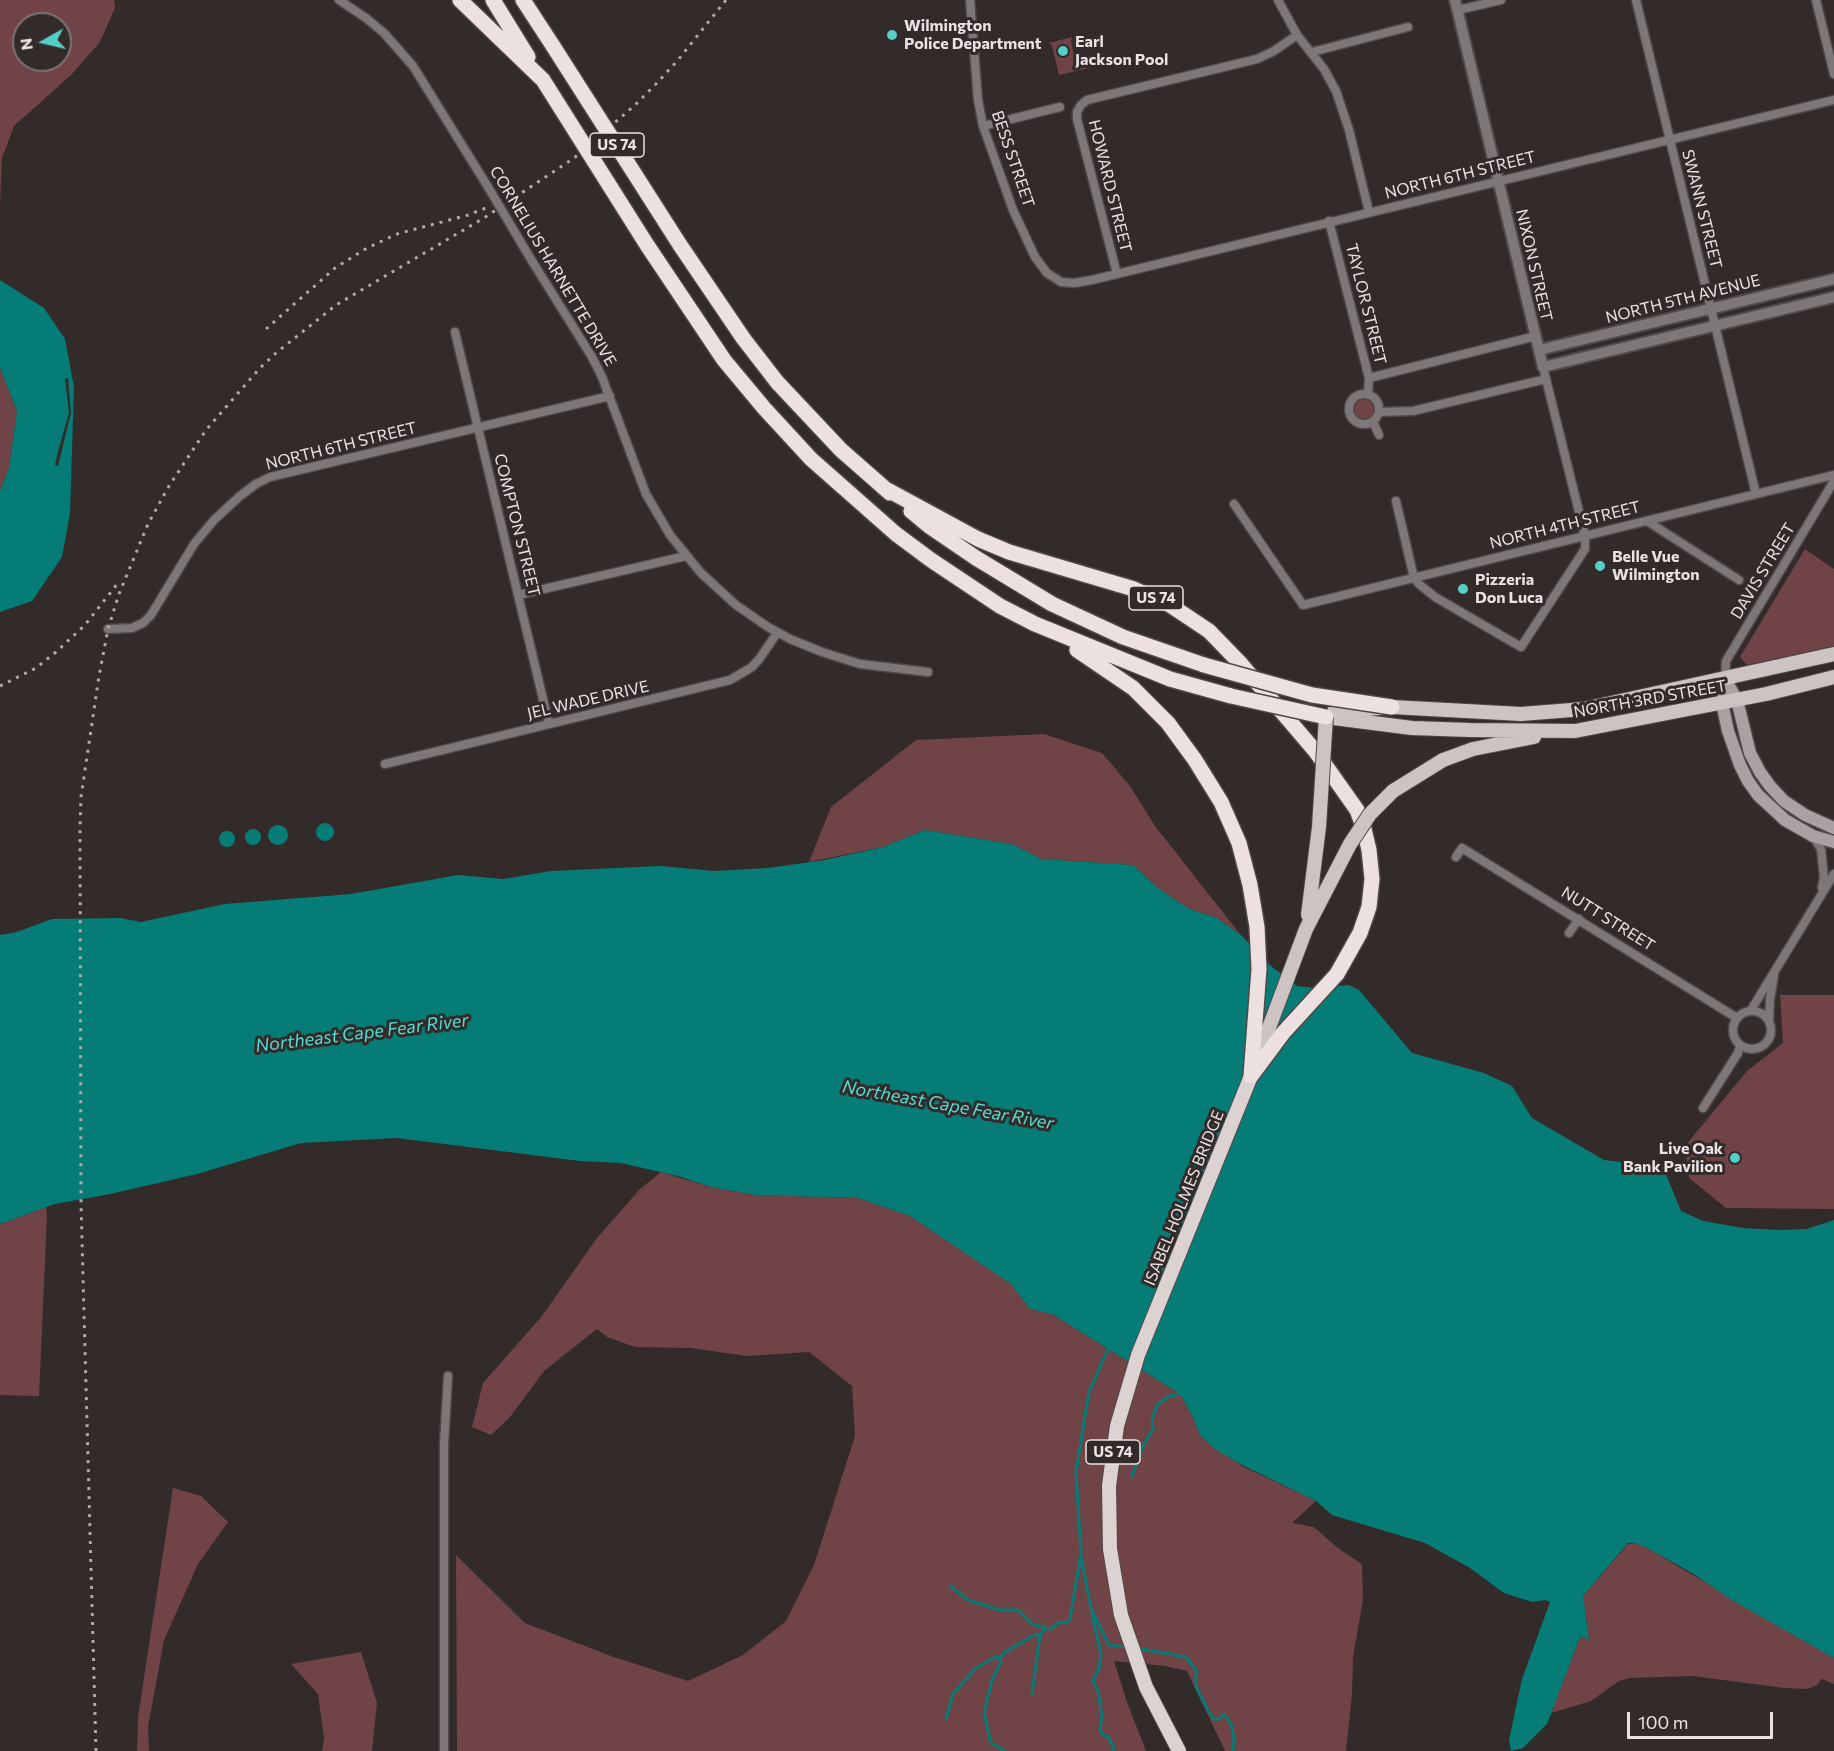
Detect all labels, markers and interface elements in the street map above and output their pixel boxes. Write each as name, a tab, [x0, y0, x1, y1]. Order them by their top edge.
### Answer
north arrow	[12, 12, 72, 72]
place label: Wilmington Police Department	[904, 16, 1042, 54]
marker: Wilmington Police Department	[885, 28, 899, 42]
place label: Earl Jackson Pool	[1075, 32, 1168, 70]
text: N	[15, 37, 36, 52]
marker: Earl Jackson Pool	[1056, 44, 1070, 58]
street label: BESS STREET	[987, 108, 1039, 210]
street label: HOWARD STREET	[1084, 118, 1136, 254]
road number: US 74	[590, 133, 644, 157]
street label: NORTH 6TH STREET	[1383, 147, 1537, 203]
street label: SWANN STREET	[1678, 148, 1726, 270]
street label: CORNELIUS HARNETTE DRIVE	[486, 163, 620, 369]
street label: NIXON STREET	[1512, 207, 1556, 323]
street label: TAYLOR STREET	[1342, 241, 1390, 367]
street label: NORTH 5TH AVENUE	[1604, 271, 1762, 327]
street label: NORTH 6TH STREET	[264, 418, 418, 474]
street label: COMPTON STREET	[490, 452, 544, 598]
street label: NORTH 4TH STREET	[1488, 497, 1642, 553]
street label: DAVIS STREET	[1727, 520, 1799, 622]
place label: Belle Vue Wilmington	[1612, 547, 1700, 585]
marker: Belle Vue Wilmington	[1593, 559, 1607, 573]
place label: Pizzeria Don Luca	[1475, 570, 1543, 608]
marker: Pizzeria Don Luca	[1456, 582, 1470, 596]
road number: US 74	[1129, 586, 1183, 610]
street label: NORTH 3RD STREET	[1572, 676, 1728, 722]
street label: JEL WADE DRIVE	[525, 677, 651, 723]
street label: NUTT STREET	[1558, 883, 1658, 955]
water label: Northeast Cape Fear River	[254, 1009, 470, 1057]
water label: Northeast Cape Fear River	[841, 1076, 1055, 1134]
street label: ISABEL HOLMES BRIDGE	[1140, 1108, 1228, 1288]
place label: Live Oak Bank Pavilion	[1623, 1139, 1723, 1177]
marker: Live Oak Bank Pavilion	[1728, 1151, 1742, 1165]
road number: US 74	[1086, 1440, 1140, 1464]
scale bar	[1630, 1700, 1776, 1738]
text: 100 m	[1638, 1711, 1688, 1733]

